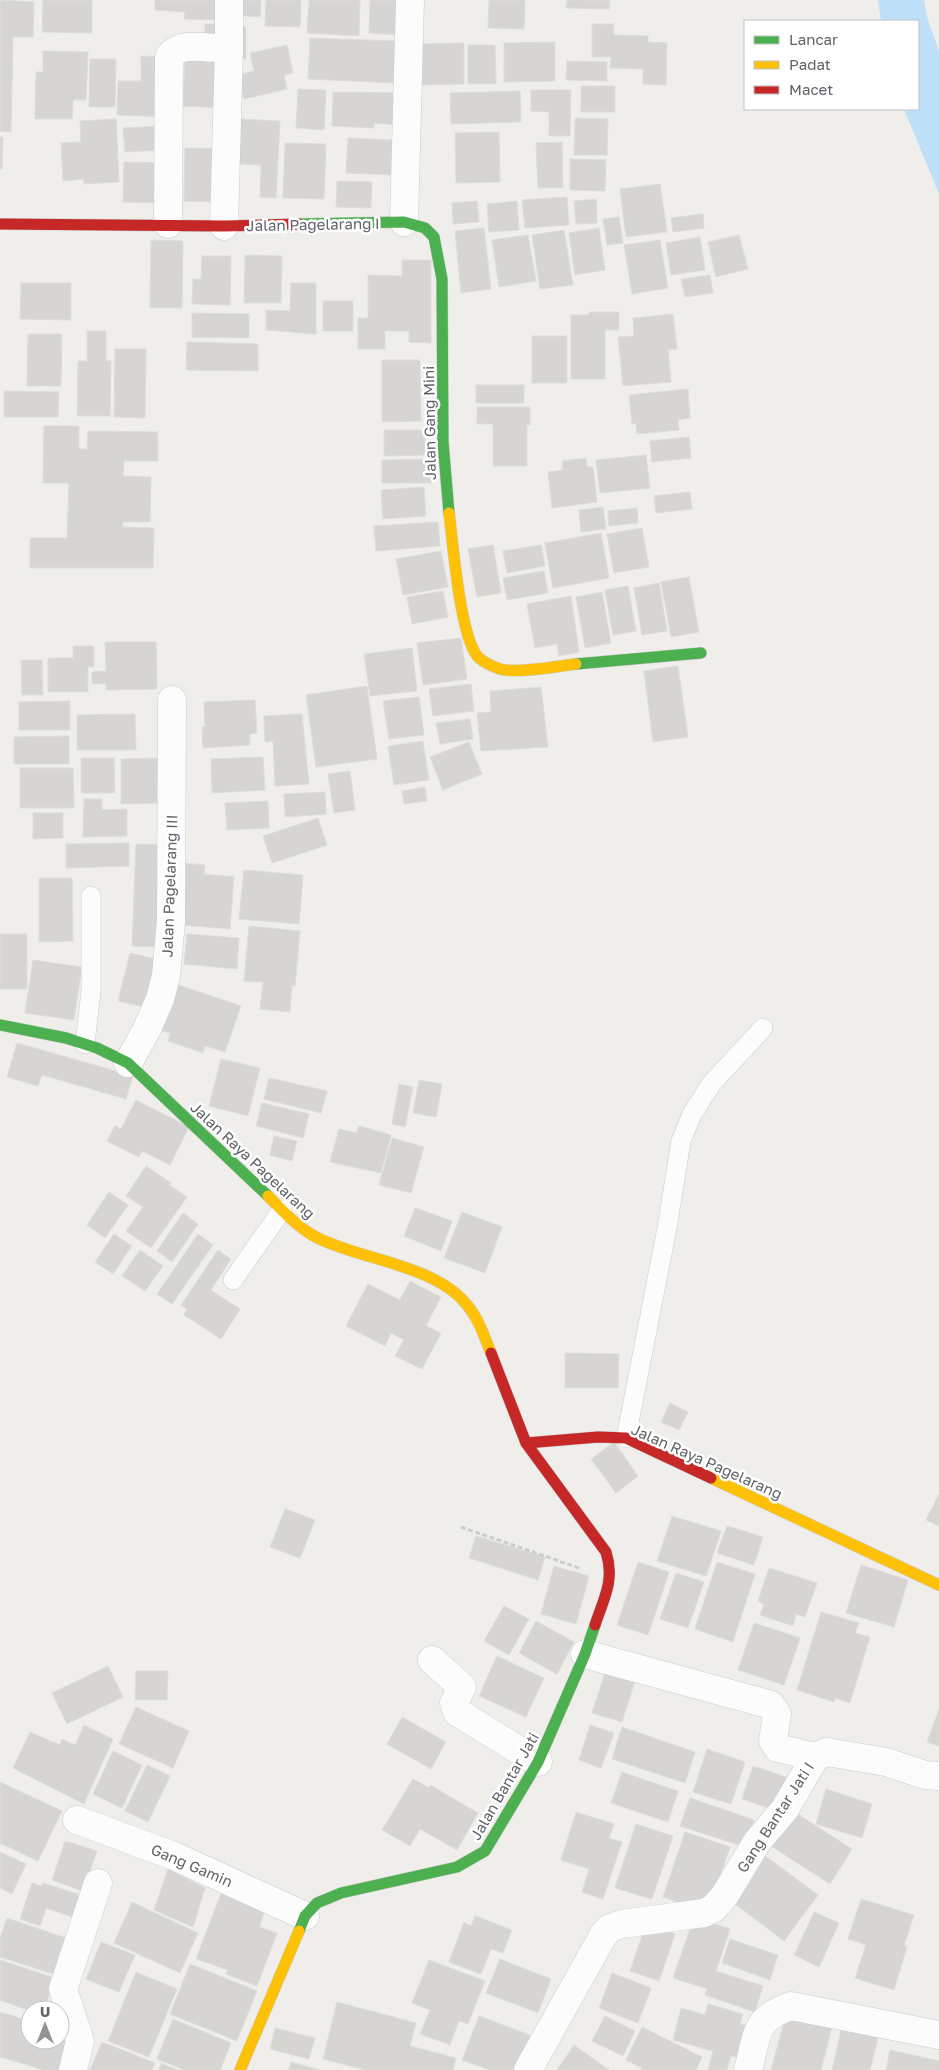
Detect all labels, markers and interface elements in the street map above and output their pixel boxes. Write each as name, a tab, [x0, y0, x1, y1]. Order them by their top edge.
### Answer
legend	[744, 20, 919, 110]
text: Lancar	[789, 30, 838, 48]
text: Padat	[789, 55, 831, 73]
text: Macet	[789, 80, 833, 98]
street label: Jalan Pagelarang I	[246, 214, 380, 234]
street label: Jalan Gang Mini	[419, 366, 439, 480]
street label: Jalan Pagelarang III	[158, 814, 180, 958]
street label: Jalan Raya Pagelarang	[187, 1098, 319, 1222]
street label: Jalan Raya Pagelarang	[629, 1420, 785, 1502]
street label: Jalan Bantar Jati	[466, 1729, 542, 1843]
street label: Gang Bantar Jati I	[733, 1758, 817, 1876]
street label: Gang Gamin	[149, 1840, 235, 1890]
north arrow	[20, 2000, 70, 2050]
text: U	[40, 2003, 50, 2020]

